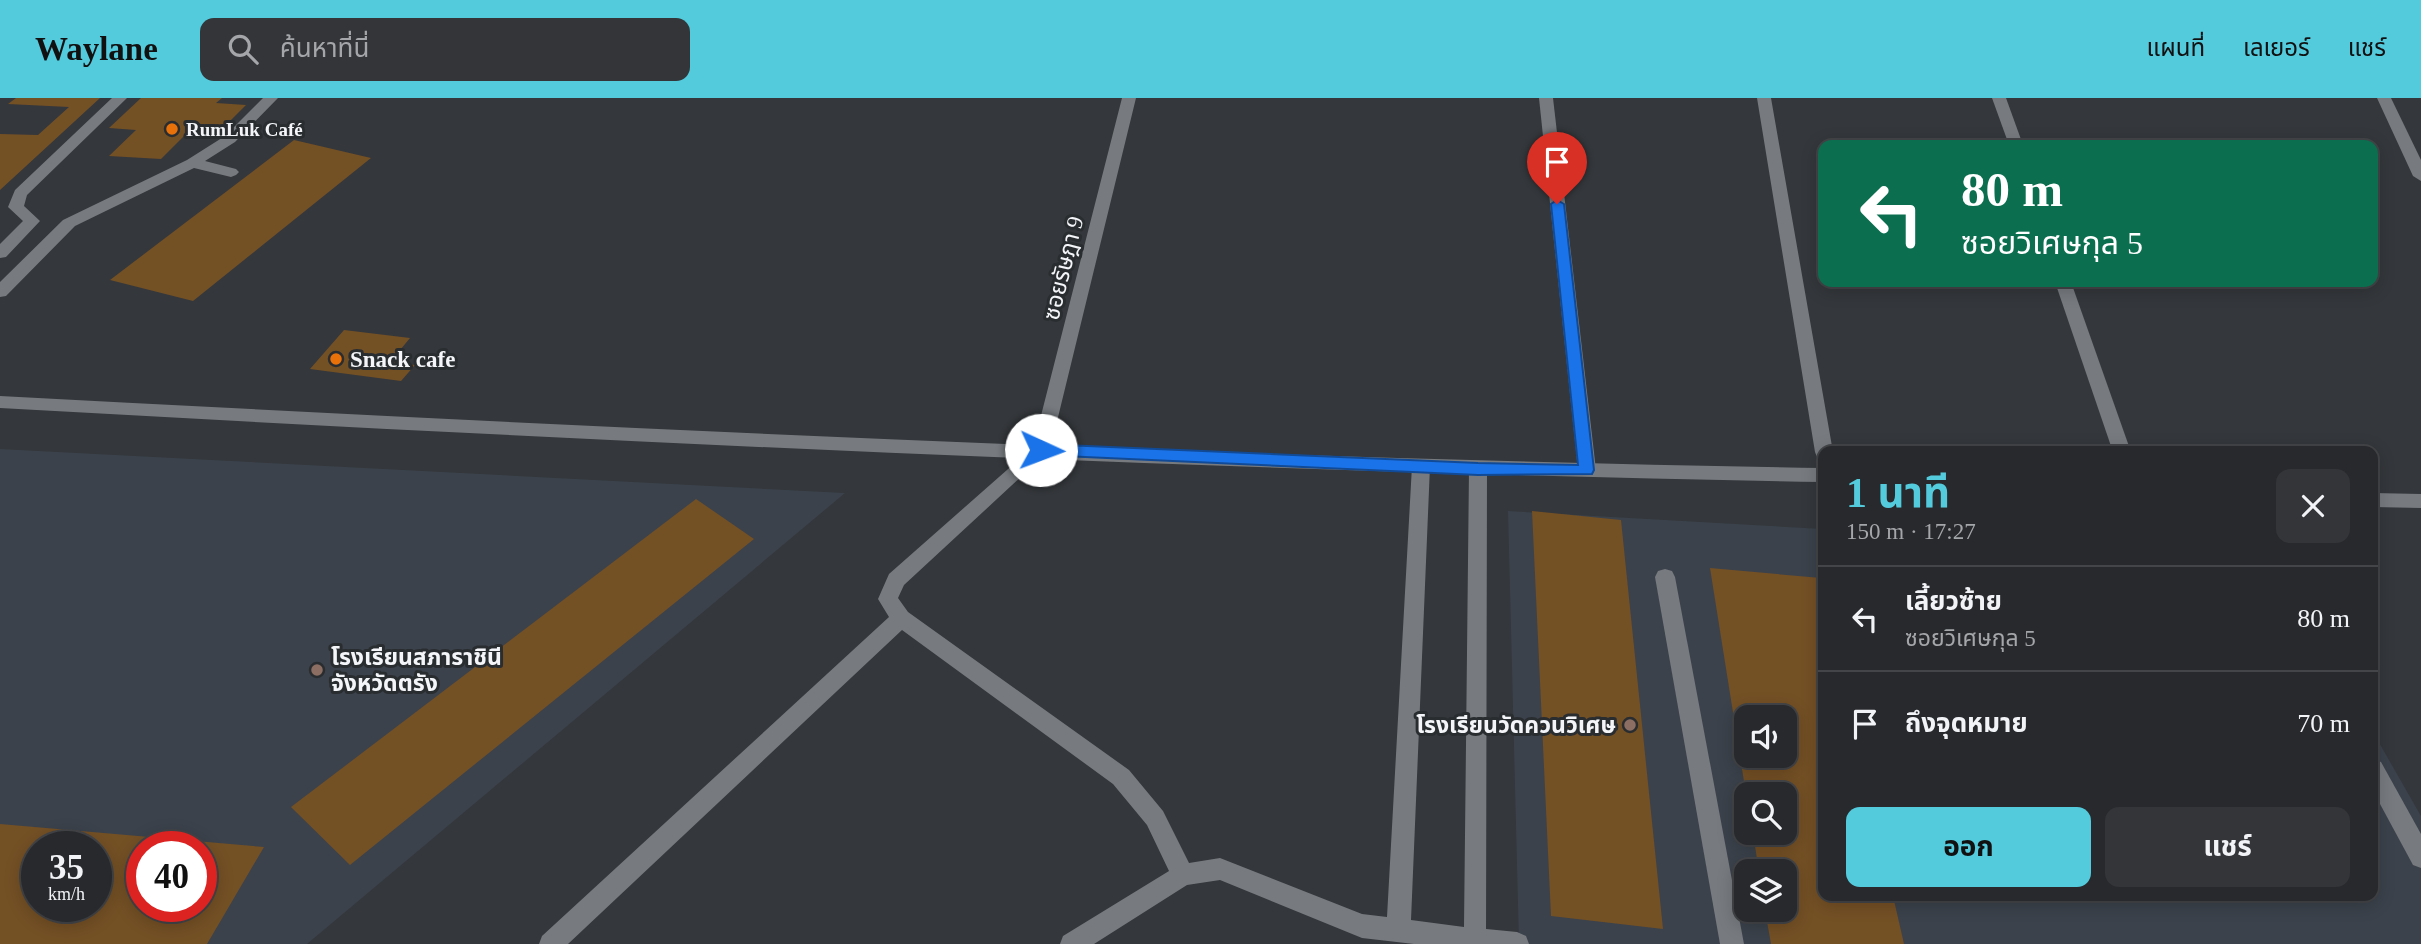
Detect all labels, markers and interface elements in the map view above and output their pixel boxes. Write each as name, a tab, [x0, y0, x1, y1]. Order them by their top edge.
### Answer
search box	[200, 18, 690, 81]
icon: search	[224, 30, 262, 68]
text: Waylane	[35, 31, 158, 67]
text: ค้นหาที่นี่	[280, 34, 369, 63]
text: แผนที่	[2147, 35, 2205, 61]
text: เลเยอร์	[2243, 35, 2310, 61]
text: แชร์	[2348, 35, 2386, 61]
place label: RumLuk Café	[186, 119, 303, 140]
marker: RumLuk Café	[164, 121, 180, 137]
pin	[1527, 132, 1587, 204]
icon: arrive	[1538, 143, 1576, 181]
text: 80 m	[1961, 162, 2063, 217]
icon: left	[1846, 168, 1937, 259]
street label: ซอยรัษฎา 9	[1039, 214, 1088, 323]
text: ซอยวิเศษกุล 5	[1961, 225, 2143, 261]
place label: Snack cafe	[350, 347, 455, 372]
marker: Snack cafe	[328, 351, 344, 367]
position arrow	[1004, 413, 1078, 487]
button: close	[2276, 469, 2350, 543]
text: 1 นาที	[1846, 470, 1950, 516]
text: 150 m · 17:27	[1846, 519, 1976, 544]
text: เลี้ยวซ้าย	[1905, 587, 2002, 616]
icon: left	[1846, 600, 1884, 638]
text: 80 m	[2297, 604, 2350, 633]
text: ซอยวิเศษกุล 5	[1905, 626, 2036, 651]
place label: โรงเรียนสภาราชินี จังหวัดตรัง	[331, 645, 502, 696]
marker: โรงเรียนสภาราชินี จังหวัดตรัง	[309, 662, 325, 678]
map controls	[1734, 705, 1797, 922]
button: sound	[1734, 705, 1797, 768]
icon: arrive	[1846, 705, 1884, 743]
text: ถึงจุดหมาย	[1905, 709, 2028, 738]
text: 70 m	[2297, 709, 2350, 738]
place label: โรงเรียนวัดควนวิเศษ	[1416, 713, 1616, 738]
marker: โรงเรียนวัดควนวิเศษ	[1622, 717, 1638, 733]
button: search	[1734, 782, 1797, 845]
button: ออก	[1846, 807, 2091, 887]
button: แชร์	[2105, 807, 2350, 887]
speed limit sign: 40	[126, 831, 217, 922]
text: 35	[49, 848, 84, 887]
button: layers	[1734, 859, 1797, 922]
text: km/h	[48, 884, 85, 904]

